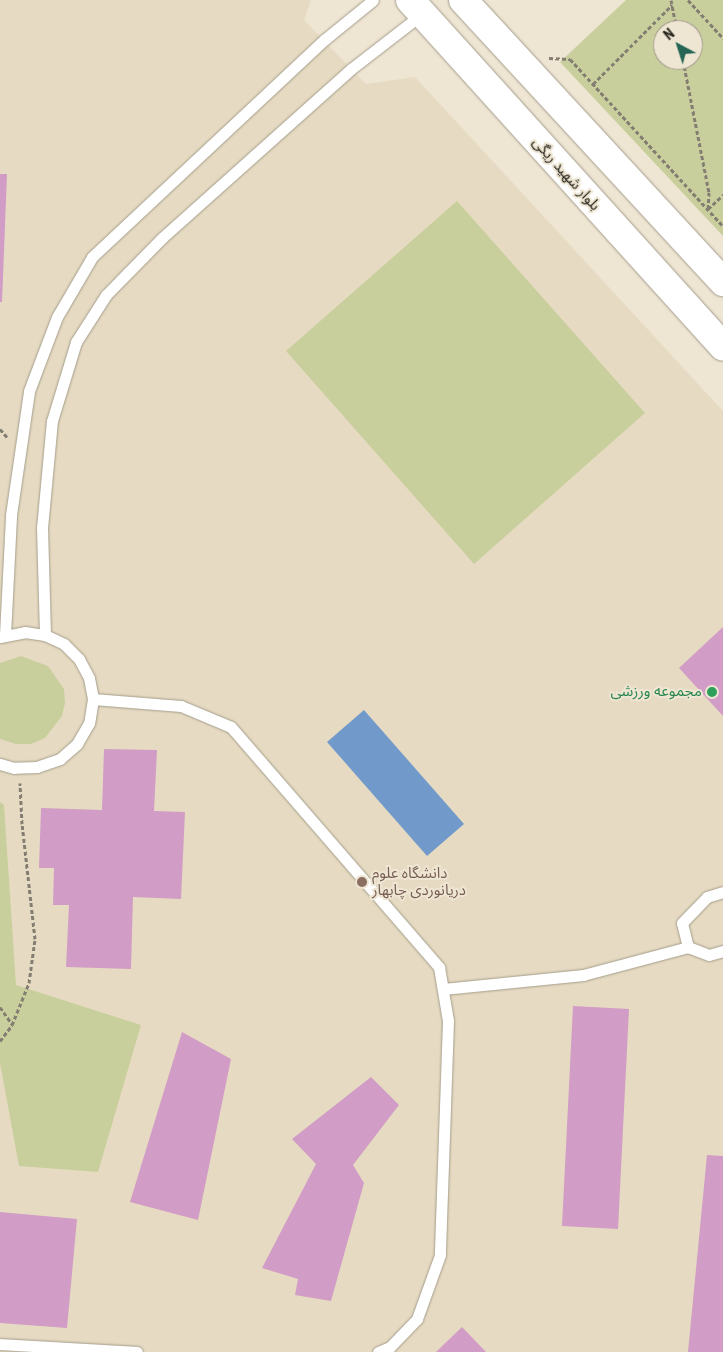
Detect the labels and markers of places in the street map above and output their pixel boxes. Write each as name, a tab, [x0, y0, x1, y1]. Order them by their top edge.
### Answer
place label: مجموعه ورزشی	[610, 683, 702, 701]
marker: مجموعه ورزشی	[706, 686, 718, 698]
place label: دانشگاه علوم دریانوردی چابهار	[372, 864, 466, 899]
marker: دانشگاه علوم دریانوردی چابهار	[356, 876, 368, 888]

